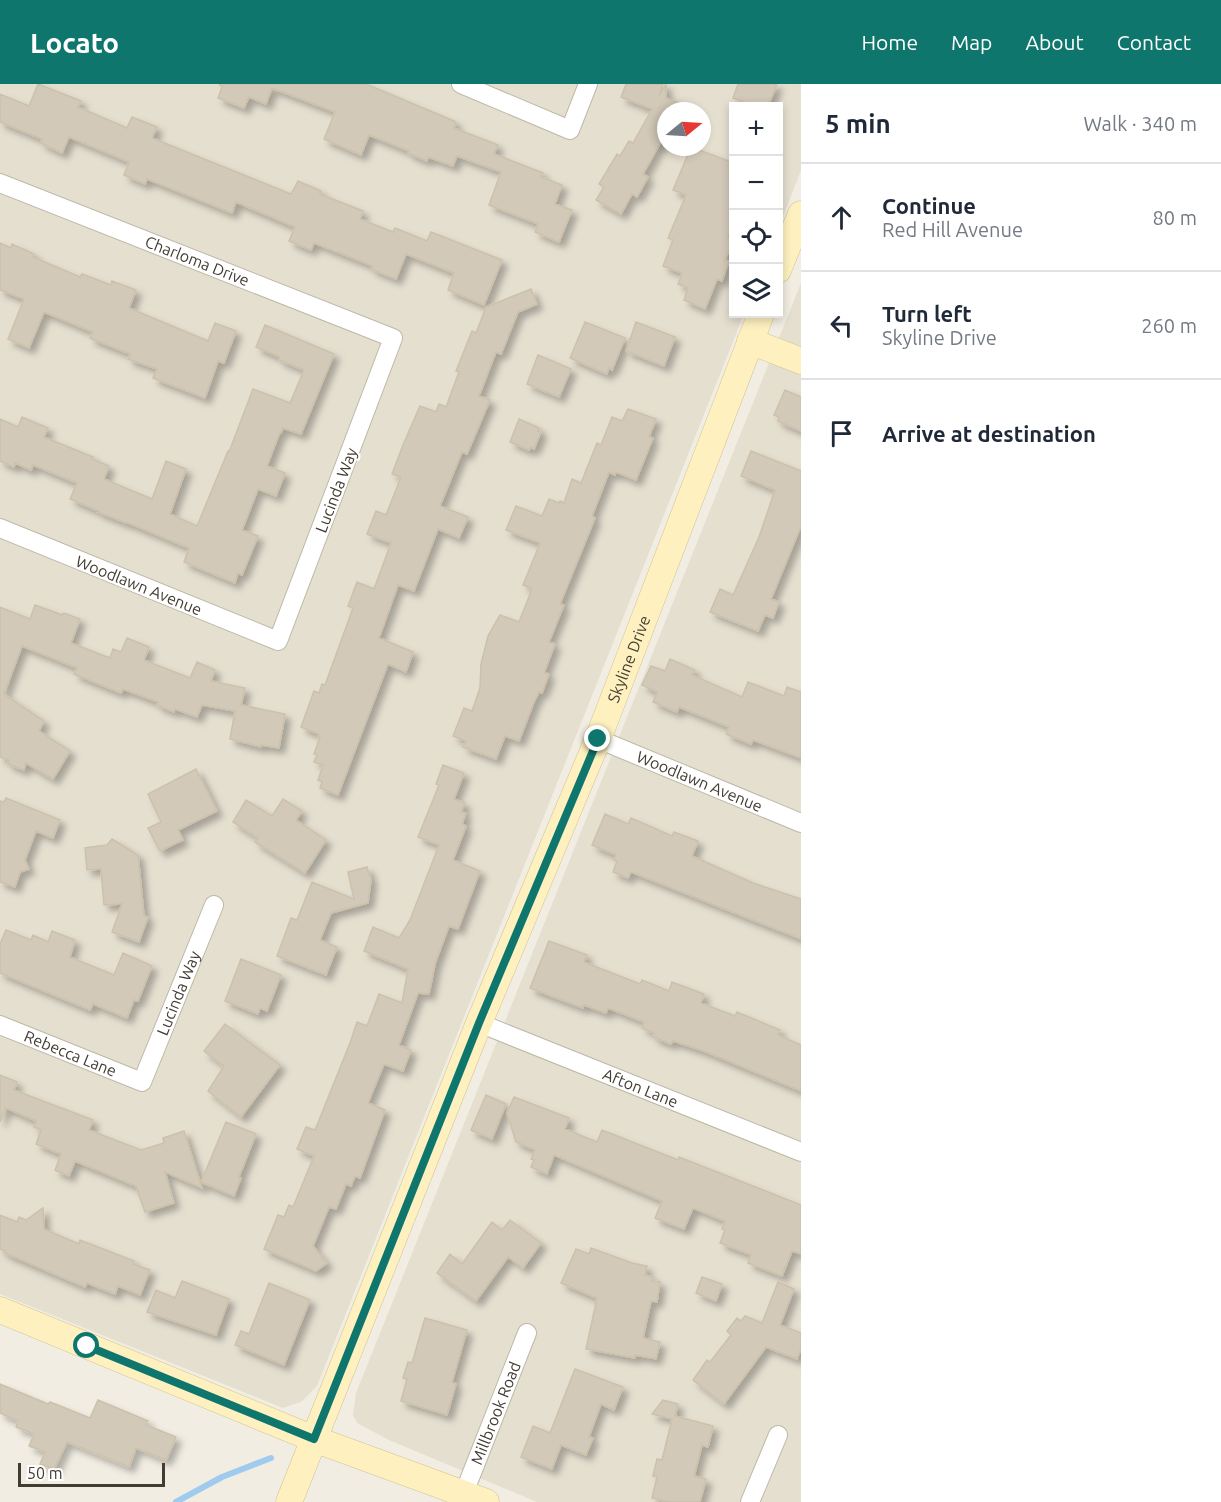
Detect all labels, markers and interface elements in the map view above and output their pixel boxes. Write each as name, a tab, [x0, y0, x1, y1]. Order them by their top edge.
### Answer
text: Locato	[30, 27, 119, 58]
text: Home	[861, 30, 918, 54]
text: Map	[951, 30, 992, 54]
text: About	[1025, 30, 1084, 54]
text: Contact	[1117, 30, 1191, 54]
north arrow	[657, 102, 711, 156]
map controls	[729, 102, 783, 318]
button: +	[729, 102, 783, 156]
text: 5 min	[825, 109, 891, 138]
text: Walk · 340 m	[1084, 112, 1197, 135]
button: −	[729, 156, 783, 210]
text: Continue	[882, 193, 976, 218]
icon: ahead	[825, 201, 858, 234]
text: 80 m	[1153, 206, 1197, 229]
button: locate	[729, 210, 783, 264]
text: Red Hill Avenue	[882, 218, 1023, 241]
street label: Charloma Drive	[143, 232, 252, 289]
button: layers	[729, 264, 783, 318]
text: Turn left	[882, 301, 972, 326]
icon: left	[825, 309, 858, 342]
text: 260 m	[1141, 314, 1197, 337]
text: Skyline Drive	[882, 326, 997, 349]
icon: arrive	[825, 417, 858, 450]
text: Arrive at destination	[882, 421, 1096, 446]
street label: Lucinda Way	[312, 445, 361, 535]
street label: Woodlawn Avenue	[73, 552, 205, 618]
street label: Skyline Drive	[604, 613, 654, 705]
route end	[584, 725, 610, 751]
street label: Woodlawn Avenue	[634, 747, 765, 815]
street label: Lucinda Way	[153, 948, 203, 1038]
street label: Rebecca Lane	[22, 1027, 119, 1080]
street label: Afton Lane	[600, 1065, 681, 1111]
route start	[73, 1332, 99, 1358]
street label: Millbrook Road	[467, 1359, 524, 1467]
scale bar	[18, 1460, 165, 1488]
text: 50 m	[27, 1464, 63, 1482]

